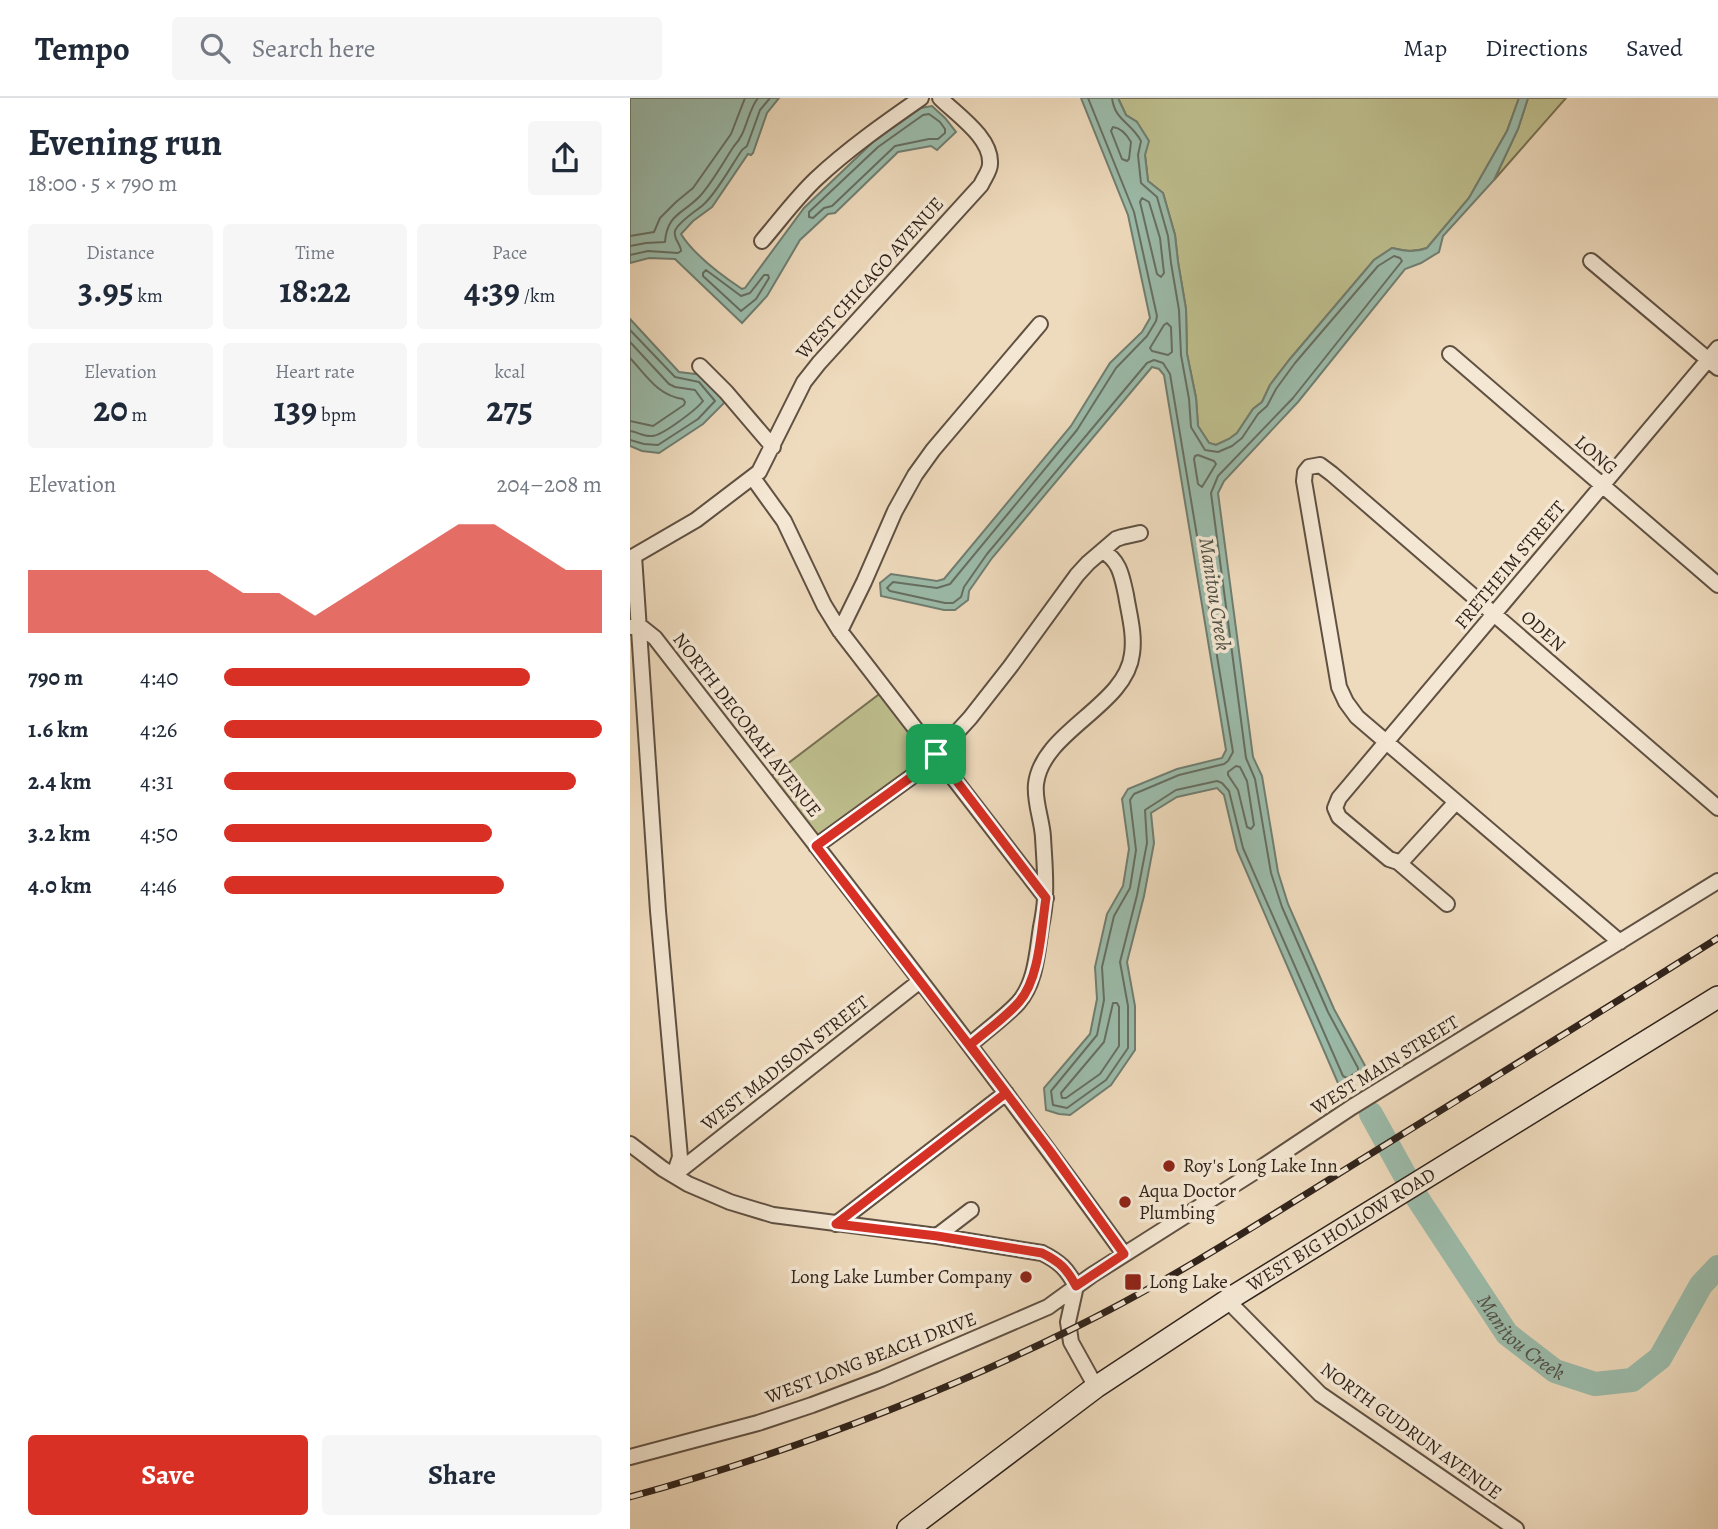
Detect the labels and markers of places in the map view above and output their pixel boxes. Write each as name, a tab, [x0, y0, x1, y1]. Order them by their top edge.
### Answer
pin	[906, 724, 966, 784]
place label: Roy's Long Lake Inn	[1183, 1153, 1338, 1179]
marker: Roy's Long Lake Inn	[1161, 1158, 1177, 1174]
place label: Aqua Doctor Plumbing	[1138, 1178, 1236, 1226]
marker: Aqua Doctor Plumbing	[1117, 1194, 1133, 1210]
place label: Long Lake Lumber Company	[790, 1264, 1013, 1290]
marker: Long Lake Lumber Company	[1018, 1269, 1034, 1285]
place label: Long Lake	[1149, 1269, 1228, 1295]
marker: Long Lake	[1123, 1272, 1143, 1292]

